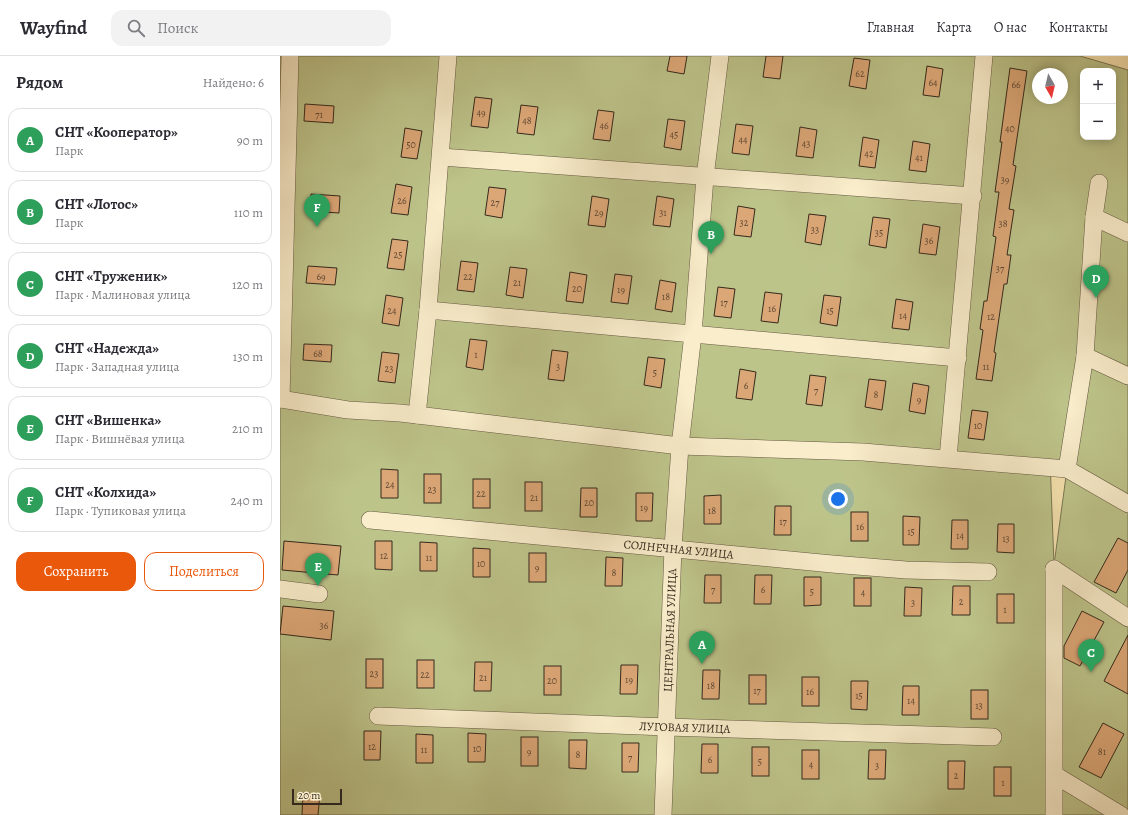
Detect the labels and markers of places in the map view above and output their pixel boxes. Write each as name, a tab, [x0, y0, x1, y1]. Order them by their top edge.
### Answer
pin: F	[304, 194, 330, 227]
pin: B	[698, 221, 724, 254]
pin: D	[1083, 265, 1109, 298]
pin: E	[305, 553, 331, 586]
pin: A	[689, 631, 715, 664]
pin: C	[1078, 639, 1104, 672]

